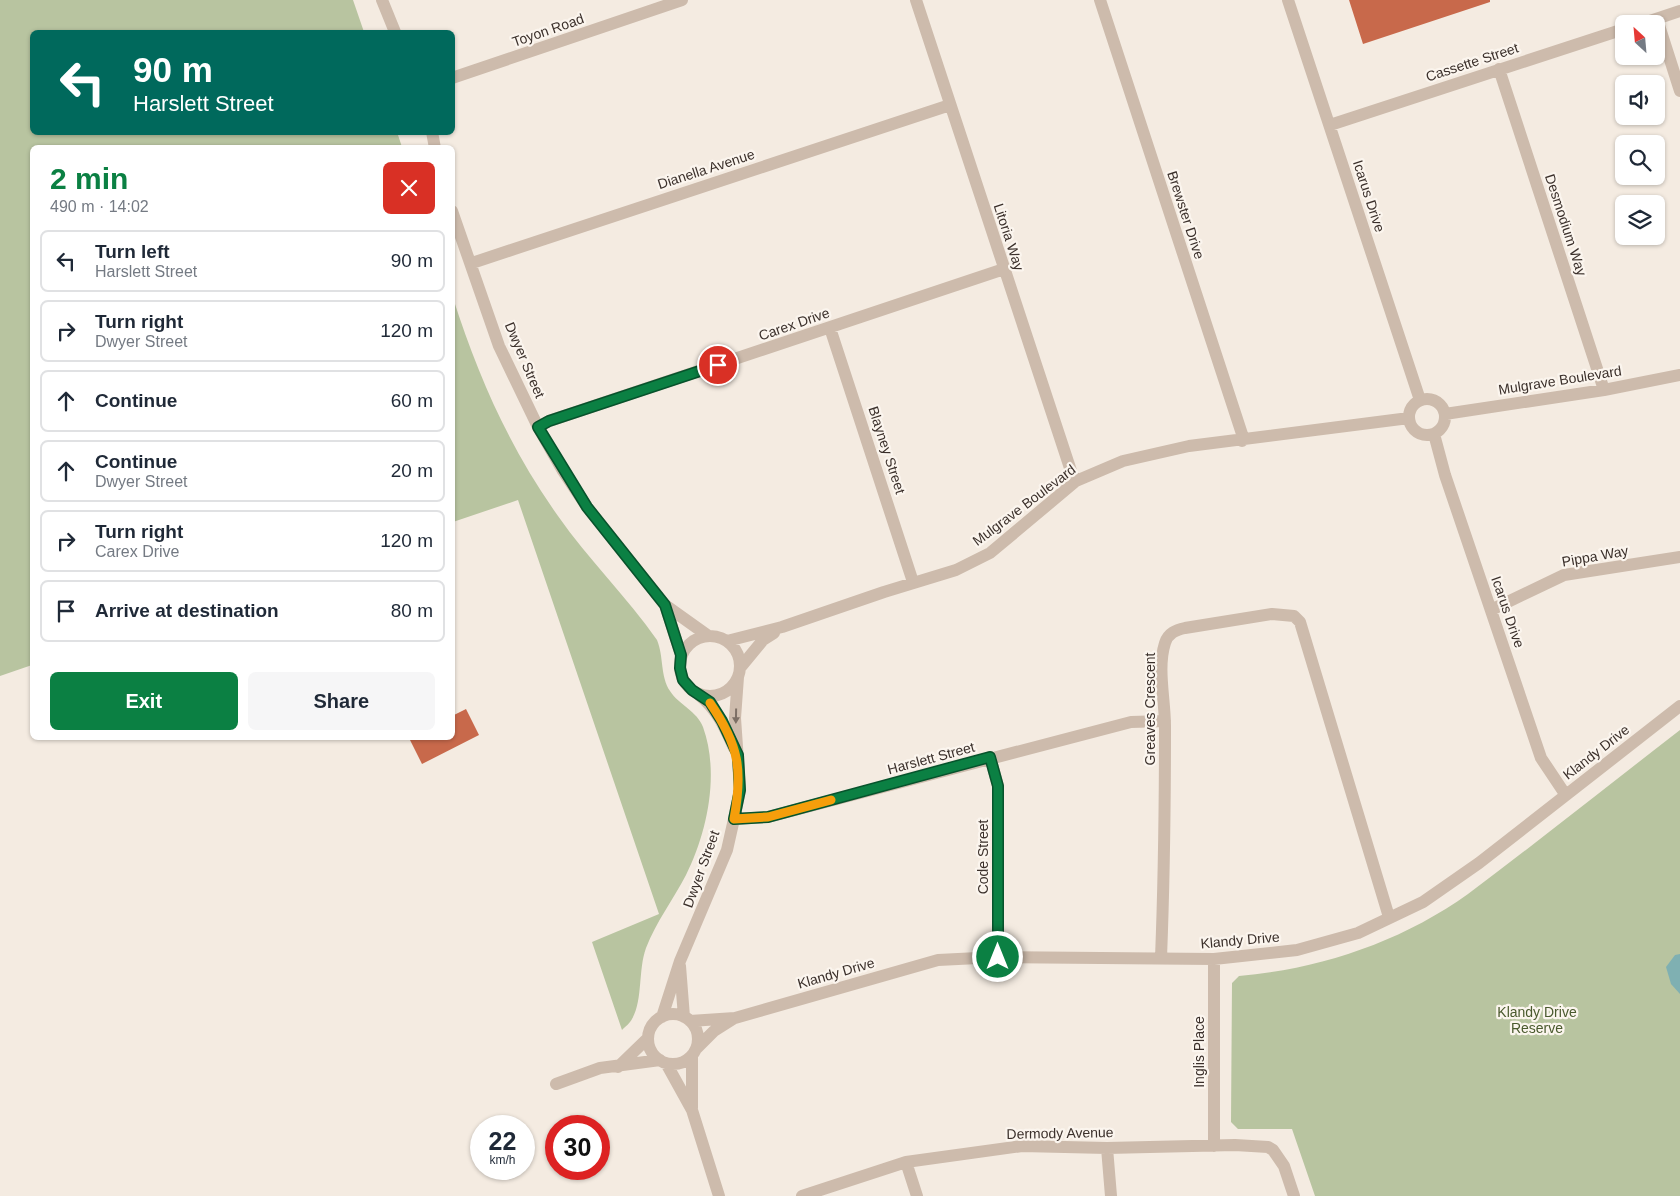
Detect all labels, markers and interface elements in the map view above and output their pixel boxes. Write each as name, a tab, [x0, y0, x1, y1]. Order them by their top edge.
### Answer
street label: Toyon Road	[510, 10, 586, 50]
north arrow	[1615, 15, 1665, 65]
map controls	[1615, 15, 1665, 245]
street label: Cassette Street	[1424, 39, 1520, 85]
icon: left	[50, 50, 115, 115]
text: 90 m	[133, 50, 213, 89]
button: sound	[1615, 75, 1665, 125]
text: Harslett Street	[133, 91, 274, 116]
button: search	[1615, 135, 1665, 185]
street label: Dianella Avenue	[656, 146, 757, 192]
street label: Icarus Drive	[1350, 158, 1388, 234]
text: 2 min	[50, 162, 128, 195]
button: close	[383, 162, 435, 214]
street label: Brewster Drive	[1164, 169, 1208, 261]
street label: Desmodium Way	[1542, 172, 1590, 278]
button: layers	[1615, 195, 1665, 245]
text: 490 m · 14:02	[50, 198, 149, 215]
street label: Litoria Way	[991, 201, 1027, 273]
text: Turn left	[95, 241, 170, 262]
icon: left	[52, 247, 80, 275]
text: 90 m	[391, 250, 433, 271]
text: Harslett Street	[95, 263, 197, 280]
street label: Carex Drive	[756, 304, 832, 344]
text: Turn right	[95, 311, 183, 332]
icon: right	[52, 317, 80, 345]
text: 120 m	[380, 320, 433, 341]
street label: Dwyer Street	[502, 320, 548, 400]
text: Dwyer Street	[95, 333, 187, 350]
pin	[697, 344, 739, 386]
icon: arrive	[704, 351, 732, 379]
street label: Mulgrave Boulevard	[1497, 362, 1623, 398]
icon: ahead	[52, 387, 80, 415]
text: Continue	[95, 390, 177, 411]
text: 60 m	[391, 390, 433, 411]
street label: Blayney Street	[865, 404, 909, 496]
text: Continue	[95, 451, 177, 472]
icon: ahead	[52, 457, 80, 485]
text: 20 m	[391, 460, 433, 481]
street label: Mulgrave Boulevard	[969, 461, 1079, 549]
text: Dwyer Street	[95, 473, 187, 490]
text: Turn right	[95, 521, 183, 542]
icon: right	[52, 527, 80, 555]
text: 120 m	[380, 530, 433, 551]
street label: Pippa Way	[1561, 542, 1629, 570]
text: Carex Drive	[95, 543, 179, 560]
street label: Icarus Drive	[1488, 574, 1528, 650]
icon: arrive	[52, 597, 80, 625]
text: Arrive at destination	[95, 600, 279, 621]
text: 80 m	[391, 600, 433, 621]
street label: Greaves Crescent	[1142, 652, 1158, 765]
button: Exit	[50, 672, 238, 730]
button: Share	[248, 672, 435, 730]
one-way arrow	[732, 708, 740, 724]
street label: Klandy Drive	[1560, 721, 1632, 783]
street label: Harslett Street	[886, 739, 976, 777]
street label: Code Street	[975, 820, 991, 894]
street label: Dwyer Street	[680, 828, 722, 910]
street label: Klandy Drive	[1200, 929, 1280, 951]
position arrow	[971, 930, 1023, 982]
street label: Klandy Drive	[796, 954, 877, 992]
park label: Klandy Drive Reserve	[1497, 1004, 1577, 1036]
street label: Inglis Place	[1191, 1016, 1207, 1088]
speed limit sign: 30	[545, 1115, 610, 1180]
street label: Dermody Avenue	[1006, 1124, 1114, 1142]
text: 22	[489, 1127, 516, 1155]
text: km/h	[489, 1153, 516, 1167]

